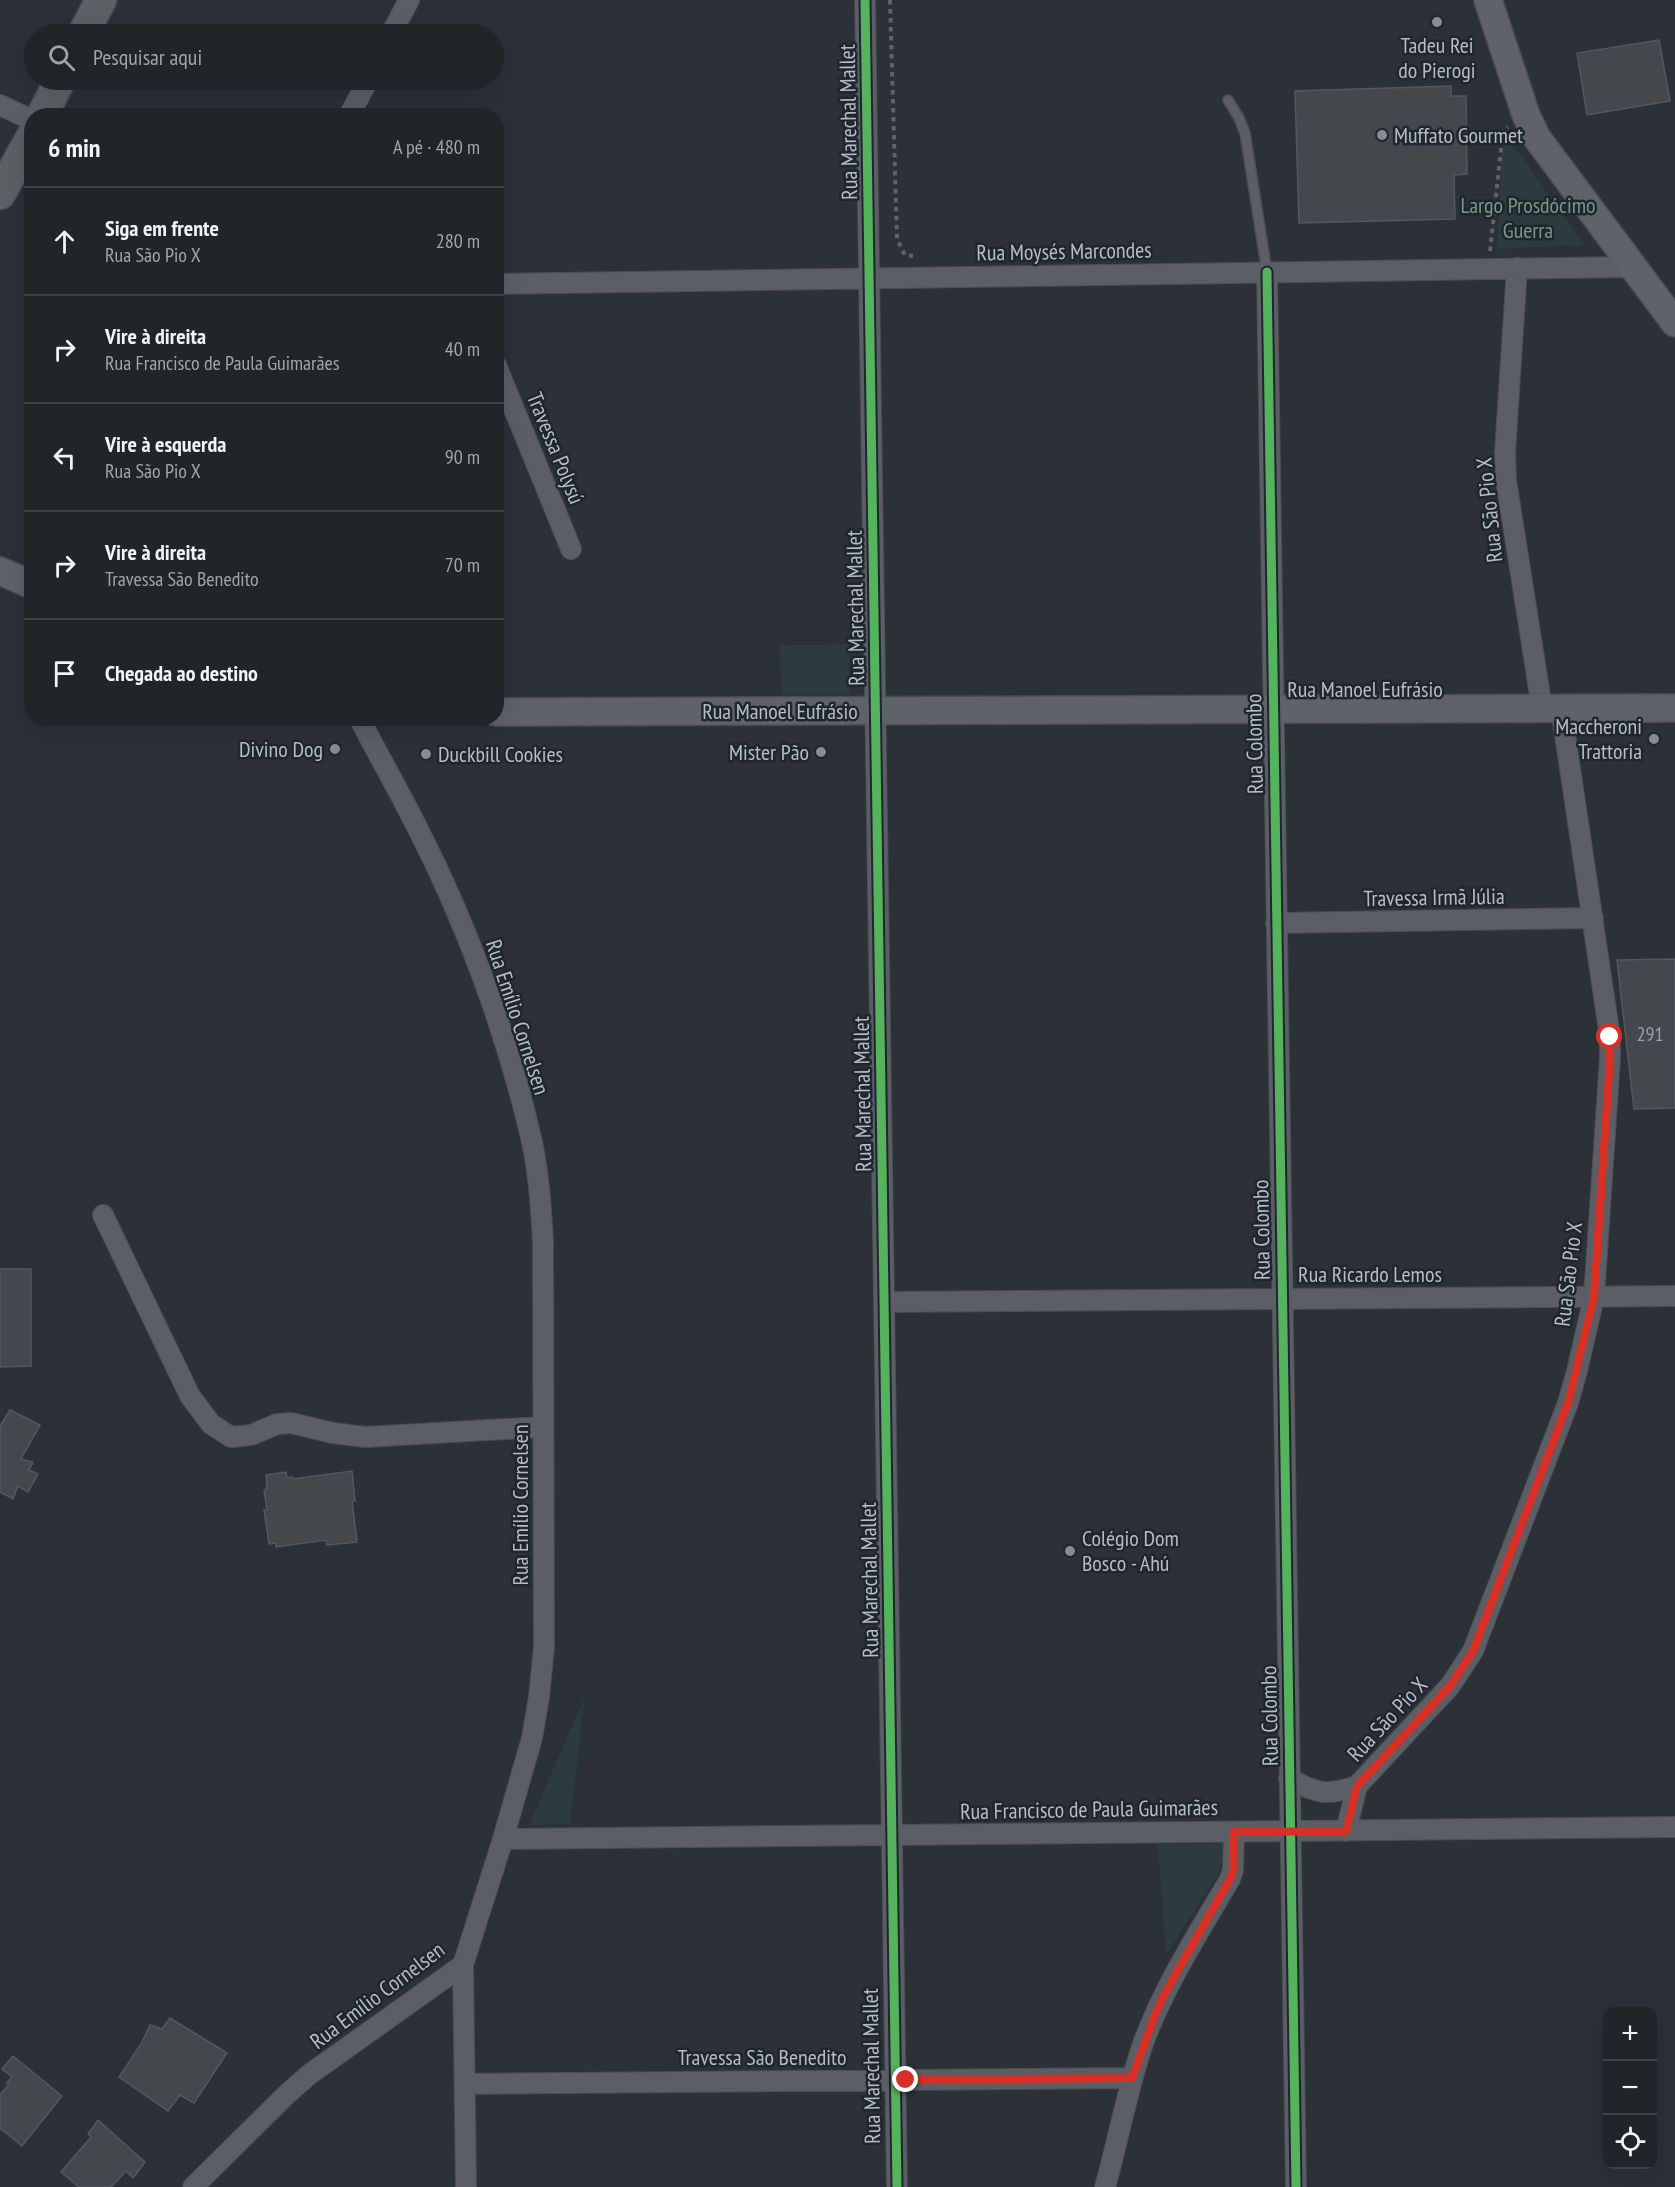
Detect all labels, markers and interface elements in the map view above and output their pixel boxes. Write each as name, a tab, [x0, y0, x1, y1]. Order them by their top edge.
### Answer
marker: Tadeu Rei do Pierogi	[1430, 15, 1444, 29]
search box	[24, 24, 504, 90]
place label: Tadeu Rei do Pierogi	[1398, 31, 1476, 84]
icon: search	[45, 41, 78, 74]
text: Pesquisar aqui	[93, 43, 202, 71]
street label: Rua Marechal Mallet	[833, 44, 863, 200]
place label: Muffato Gourmet	[1394, 121, 1523, 149]
marker: Muffato Gourmet	[1375, 128, 1389, 142]
text: 6 min	[48, 131, 101, 164]
text: A pé · 480 m	[393, 134, 480, 160]
park label: Largo Prosdócimo Guerra	[1460, 191, 1596, 244]
text: Siga em frente	[105, 214, 219, 242]
icon: ahead	[48, 225, 81, 258]
text: 280 m	[436, 228, 480, 254]
street label: Rua Moysés Marcondes	[976, 235, 1152, 267]
text: Rua São Pio X	[105, 242, 201, 268]
text: Vire à direita	[105, 322, 206, 350]
icon: right	[48, 333, 81, 366]
text: 40 m	[445, 336, 480, 362]
text: Rua Francisco de Paula Guimarães	[105, 350, 340, 376]
street label: Travessa Polysú	[521, 388, 591, 508]
text: Vire à esquerda	[105, 430, 226, 458]
icon: left	[48, 441, 81, 474]
text: 90 m	[445, 444, 480, 470]
street label: Rua São Pio X	[1470, 456, 1508, 564]
text: Rua São Pio X	[105, 458, 201, 484]
street label: Rua Marechal Mallet	[840, 530, 870, 686]
text: Vire à direita	[105, 538, 206, 566]
icon: right	[48, 549, 81, 582]
text: 70 m	[445, 552, 480, 578]
text: Travessa São Benedito	[105, 566, 259, 592]
icon: arrive	[48, 657, 81, 690]
text: Chegada ao destino	[105, 659, 258, 687]
street label: Rua Manoel Eufrásio	[1287, 675, 1443, 703]
street label: Rua Colombo	[1239, 693, 1269, 795]
street label: Rua Manoel Eufrásio	[702, 697, 858, 725]
place label: Maccheroni Trattoria	[1555, 712, 1642, 765]
marker: Maccheroni Trattoria	[1647, 732, 1661, 746]
place label: Divino Dog	[239, 735, 323, 763]
place label: Mister Pão	[729, 738, 809, 766]
place label: Duckbill Cookies	[438, 740, 563, 768]
marker: Divino Dog	[328, 742, 342, 756]
marker: Mister Pão	[814, 745, 828, 759]
marker: Duckbill Cookies	[419, 747, 433, 761]
street label: Travessa Irmã Júlia	[1363, 882, 1505, 912]
street label: Rua Emílio Cornelsen	[480, 936, 556, 1098]
street label: Rua Marechal Mallet	[847, 1016, 877, 1172]
house number: 291	[1637, 1021, 1664, 1047]
route start	[1596, 1023, 1622, 1049]
street label: Rua Colombo	[1246, 1179, 1276, 1281]
street label: Rua São Pio X	[1548, 1220, 1588, 1328]
street label: Rua Ricardo Lemos	[1298, 1260, 1442, 1288]
street label: Rua Emílio Cornelsen	[506, 1424, 534, 1586]
street label: Rua Marechal Mallet	[854, 1502, 884, 1658]
place label: Colégio Dom Bosco - Ahú	[1082, 1524, 1179, 1577]
marker: Colégio Dom Bosco - Ahú	[1063, 1544, 1077, 1558]
street label: Rua Colombo	[1254, 1665, 1284, 1767]
street label: Rua São Pio X	[1341, 1671, 1433, 1767]
street label: Rua Francisco de Paula Guimarães	[960, 1793, 1218, 1825]
street label: Rua Emílio Cornelsen	[304, 1935, 450, 2055]
street label: Rua Marechal Mallet	[856, 1988, 886, 2144]
map controls	[1603, 2007, 1657, 2169]
button: +	[1603, 2007, 1657, 2061]
street label: Travessa São Benedito	[677, 2043, 847, 2071]
button: −	[1603, 2061, 1657, 2115]
route end	[892, 2066, 918, 2092]
button: locate	[1603, 2115, 1657, 2169]

